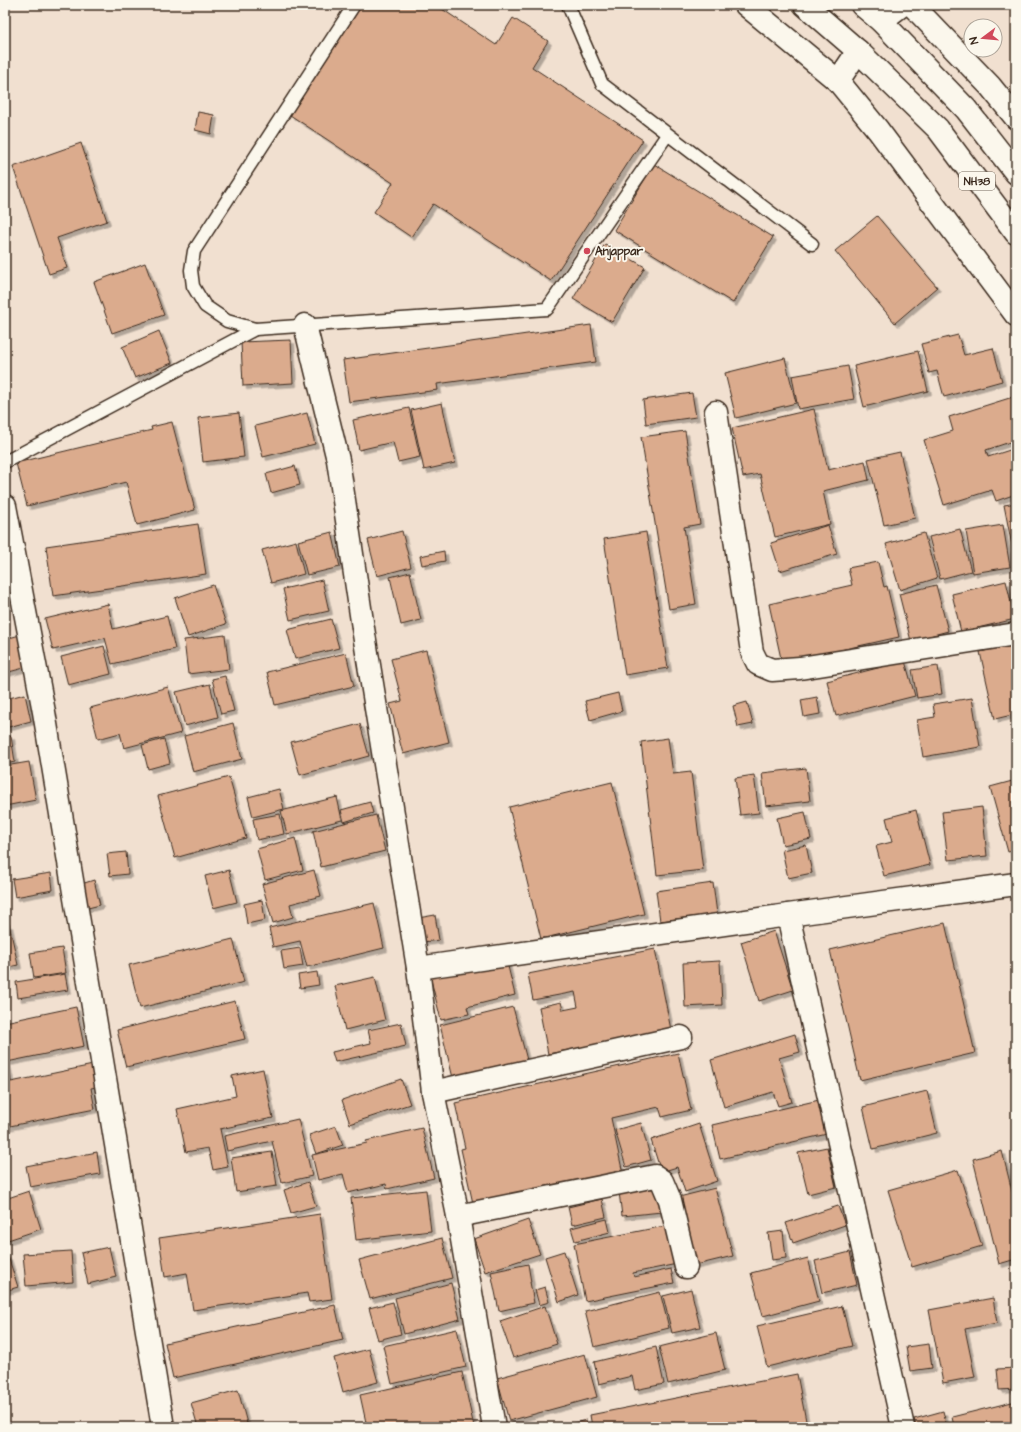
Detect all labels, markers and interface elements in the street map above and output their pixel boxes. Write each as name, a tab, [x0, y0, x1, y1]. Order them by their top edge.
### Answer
north arrow	[963, 18, 1003, 58]
text: N	[966, 35, 982, 46]
road number: NH38	[959, 172, 995, 190]
place label: Anjappar	[595, 243, 643, 261]
marker: Anjappar	[582, 246, 592, 256]

